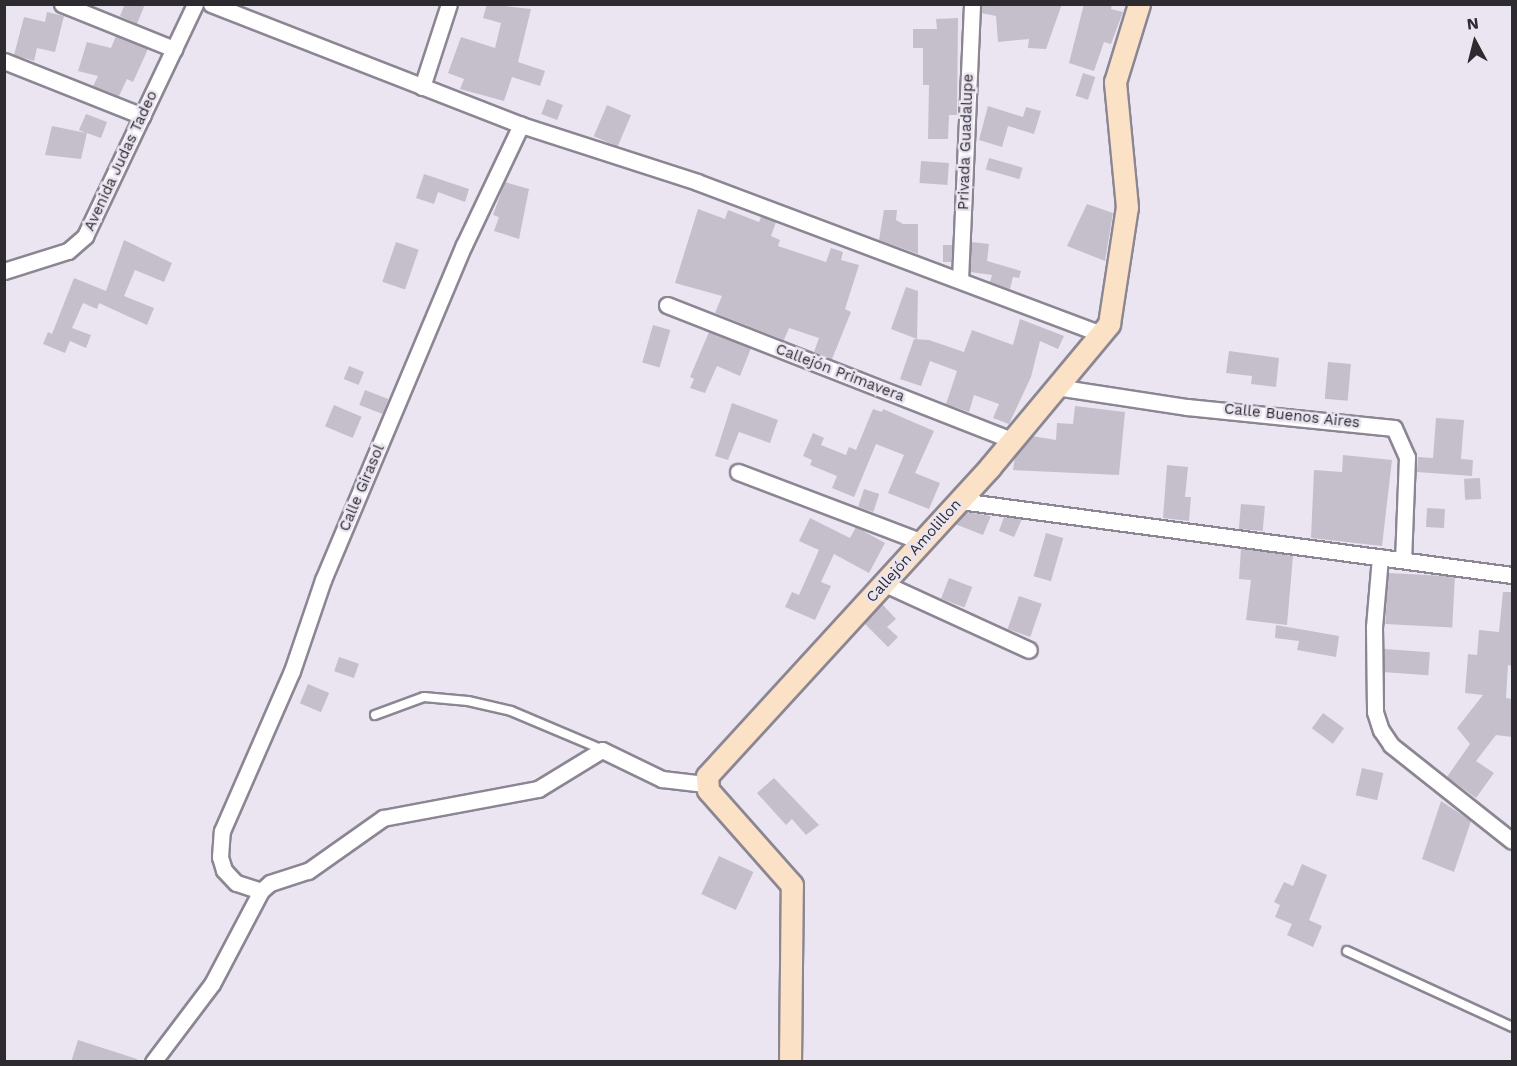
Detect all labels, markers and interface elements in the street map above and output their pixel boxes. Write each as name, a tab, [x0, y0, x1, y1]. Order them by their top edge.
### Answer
north arrow	[1445, 12, 1505, 72]
text: N	[1466, 13, 1480, 34]
street label: Privada Guadalupe	[955, 73, 977, 211]
street label: Avenida Judas Tadeo	[80, 88, 162, 234]
street label: Callejón Primavera	[773, 340, 907, 406]
street label: Calle Buenos Aires	[1223, 400, 1361, 432]
street label: Calle Girasol	[336, 442, 388, 534]
street label: Callejón Amolillon	[863, 495, 965, 607]

